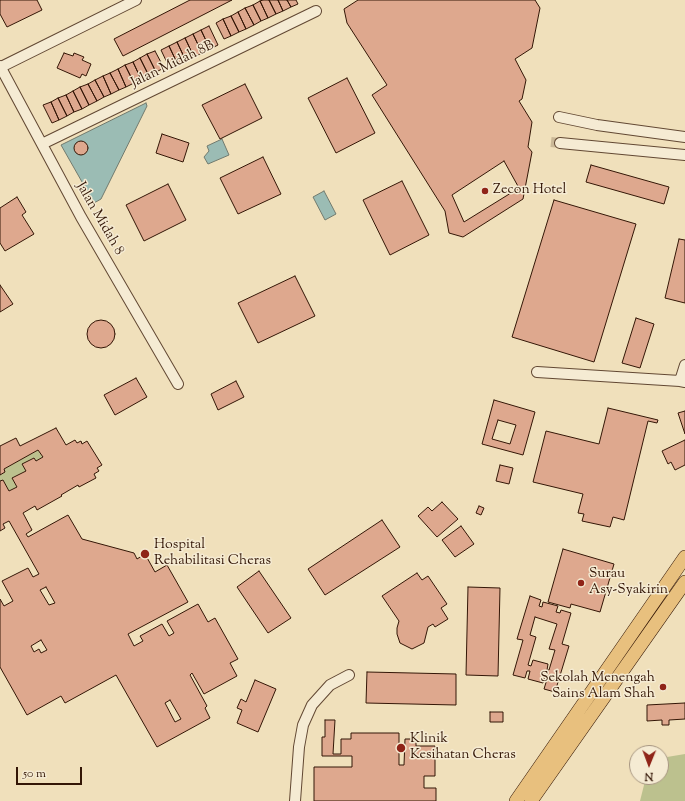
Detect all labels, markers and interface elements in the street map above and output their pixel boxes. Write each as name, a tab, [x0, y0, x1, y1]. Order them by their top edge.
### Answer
street label: Jalan Midah 8B	[129, 38, 217, 92]
street label: Jalan Midah 8	[71, 180, 127, 258]
place label: Zecon Hotel	[493, 183, 566, 199]
marker: Zecon Hotel	[480, 186, 490, 196]
place label: Hospital Rehabilitasi Cheras	[154, 538, 271, 570]
marker: Hospital Rehabilitasi Cheras	[139, 548, 151, 560]
place label: Surau Asy-Syakirin	[589, 567, 668, 600]
marker: Surau Asy-Syakirin	[576, 578, 586, 588]
place label: Sekolah Menengah Sains Alam Shah	[540, 671, 655, 704]
marker: Sekolah Menengah Sains Alam Shah	[658, 682, 668, 692]
place label: Klinik Kesihatan Cheras	[410, 732, 516, 764]
marker: Klinik Kesihatan Cheras	[395, 742, 407, 754]
north arrow	[629, 745, 669, 785]
scale bar	[18, 759, 84, 785]
text: 50 m	[23, 765, 46, 783]
text: N	[644, 768, 653, 784]

